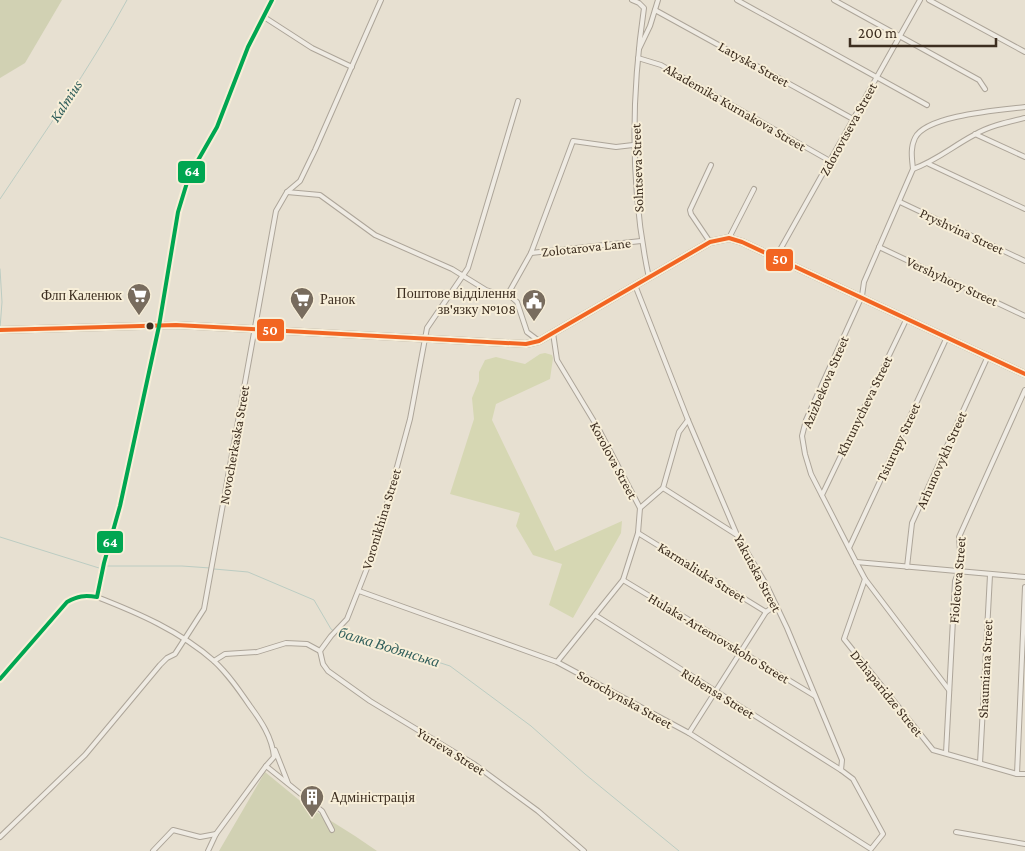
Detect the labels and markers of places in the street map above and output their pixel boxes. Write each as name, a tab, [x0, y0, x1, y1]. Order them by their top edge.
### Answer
supermarket icon: Флп Каленюк	[126, 282, 152, 316]
place label: Поштове відділення зв'язку №108	[397, 285, 517, 317]
supermarket icon: Ранок	[289, 286, 315, 320]
place label: Флп Каленюк	[41, 287, 122, 303]
public building icon: Поштове відділення зв'язку №108	[521, 288, 547, 322]
place label: Ранок	[320, 291, 355, 307]
unlabelled marker	[145, 321, 155, 331]
building icon: Адміністрація	[299, 784, 325, 818]
place label: Адміністрація	[330, 789, 415, 805]

